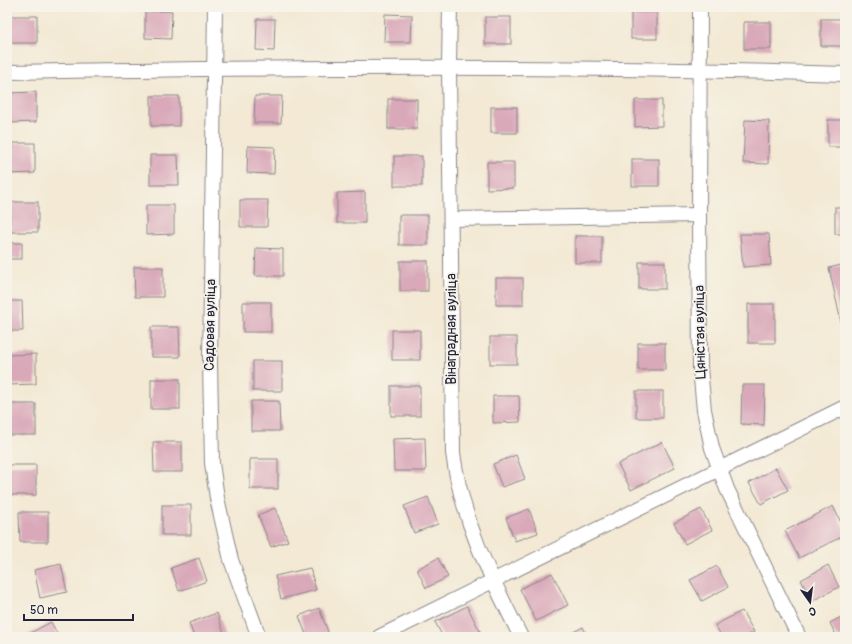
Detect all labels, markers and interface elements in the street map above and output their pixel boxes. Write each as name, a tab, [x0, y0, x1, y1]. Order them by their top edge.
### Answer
street label: Вінаградная вуліца	[443, 273, 460, 385]
street label: Садовая вуліца	[201, 279, 219, 371]
street label: Цяністая вуліца	[691, 285, 709, 379]
north arrow	[790, 582, 830, 622]
scale bar	[24, 596, 133, 622]
text: 50 m	[30, 603, 58, 618]
text: С	[807, 604, 817, 618]

